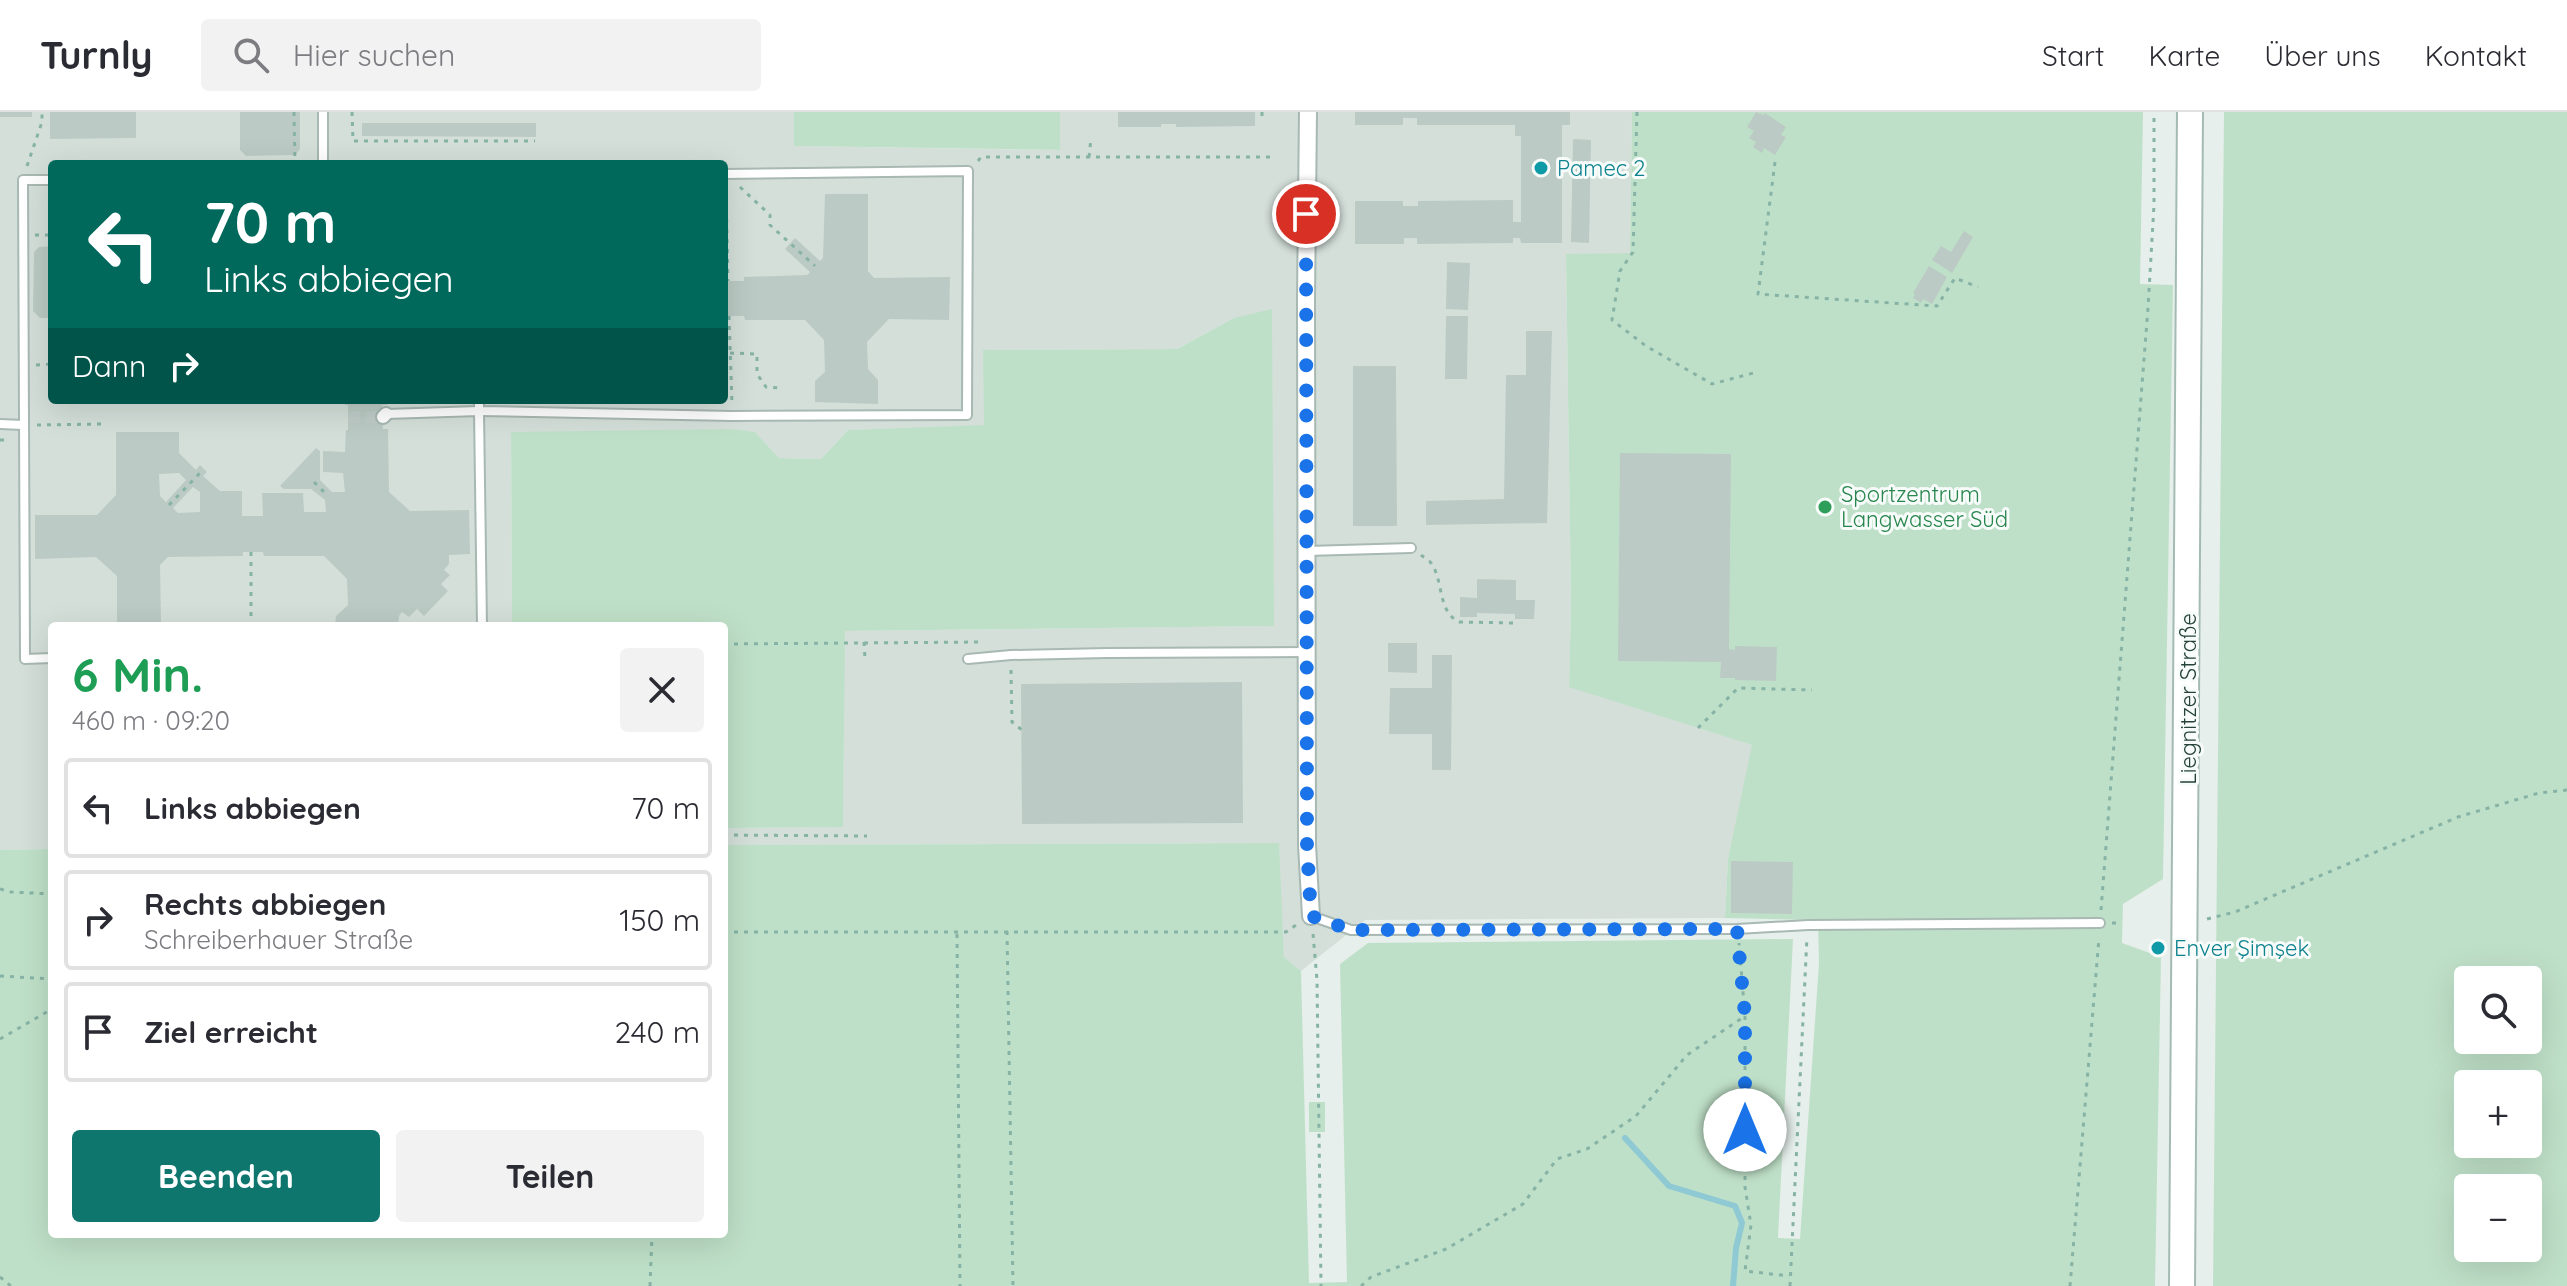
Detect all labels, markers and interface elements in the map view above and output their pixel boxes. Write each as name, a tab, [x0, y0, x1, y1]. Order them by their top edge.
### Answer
search box	[201, 19, 761, 91]
text: Turnly	[40, 31, 153, 79]
icon: search	[229, 33, 273, 77]
text: Hier suchen	[293, 36, 455, 74]
text: Start	[2042, 38, 2104, 73]
text: Karte	[2148, 38, 2220, 73]
text: Über uns	[2264, 38, 2381, 73]
text: Kontakt	[2425, 38, 2527, 73]
place label: Pamec 2	[1557, 154, 1645, 182]
marker: Pamec 2	[1532, 159, 1550, 177]
pin	[1272, 180, 1340, 248]
text: 70 m	[204, 187, 336, 257]
icon: left	[72, 192, 176, 296]
icon: arrive	[1284, 192, 1328, 236]
text: Links abbiegen	[204, 256, 454, 301]
icon: right	[162, 344, 206, 388]
text: Dann	[72, 347, 146, 385]
place label: Sportzentrum Langwasser Süd	[1841, 480, 2008, 533]
marker: Sportzentrum Langwasser Süd	[1816, 498, 1834, 516]
street label: Liegnitzer Straße	[2174, 613, 2202, 785]
text: 6 Min.	[72, 644, 203, 704]
button: close	[620, 648, 704, 732]
text: 460 m · 09:20	[72, 704, 230, 737]
icon: left	[76, 786, 120, 830]
text: Links abbiegen	[144, 789, 361, 827]
text: 70 m	[631, 789, 700, 827]
text: Rechts abbiegen	[144, 885, 386, 923]
icon: right	[76, 898, 120, 942]
text: 150 m	[619, 901, 700, 939]
text: Schreiberhauer Straße	[144, 923, 413, 956]
place label: Enver Şimşek	[2174, 934, 2309, 962]
marker: Enver Şimşek	[2149, 939, 2167, 957]
map controls	[2454, 966, 2542, 1262]
button: search	[2454, 966, 2542, 1054]
icon: arrive	[76, 1010, 120, 1054]
text: Ziel erreicht	[144, 1013, 318, 1051]
text: 240 m	[615, 1013, 700, 1051]
button: +	[2454, 1070, 2542, 1158]
position arrow	[1703, 1088, 1787, 1172]
button: Beenden	[72, 1130, 380, 1222]
button: Teilen	[396, 1130, 704, 1222]
button: −	[2454, 1174, 2542, 1262]

